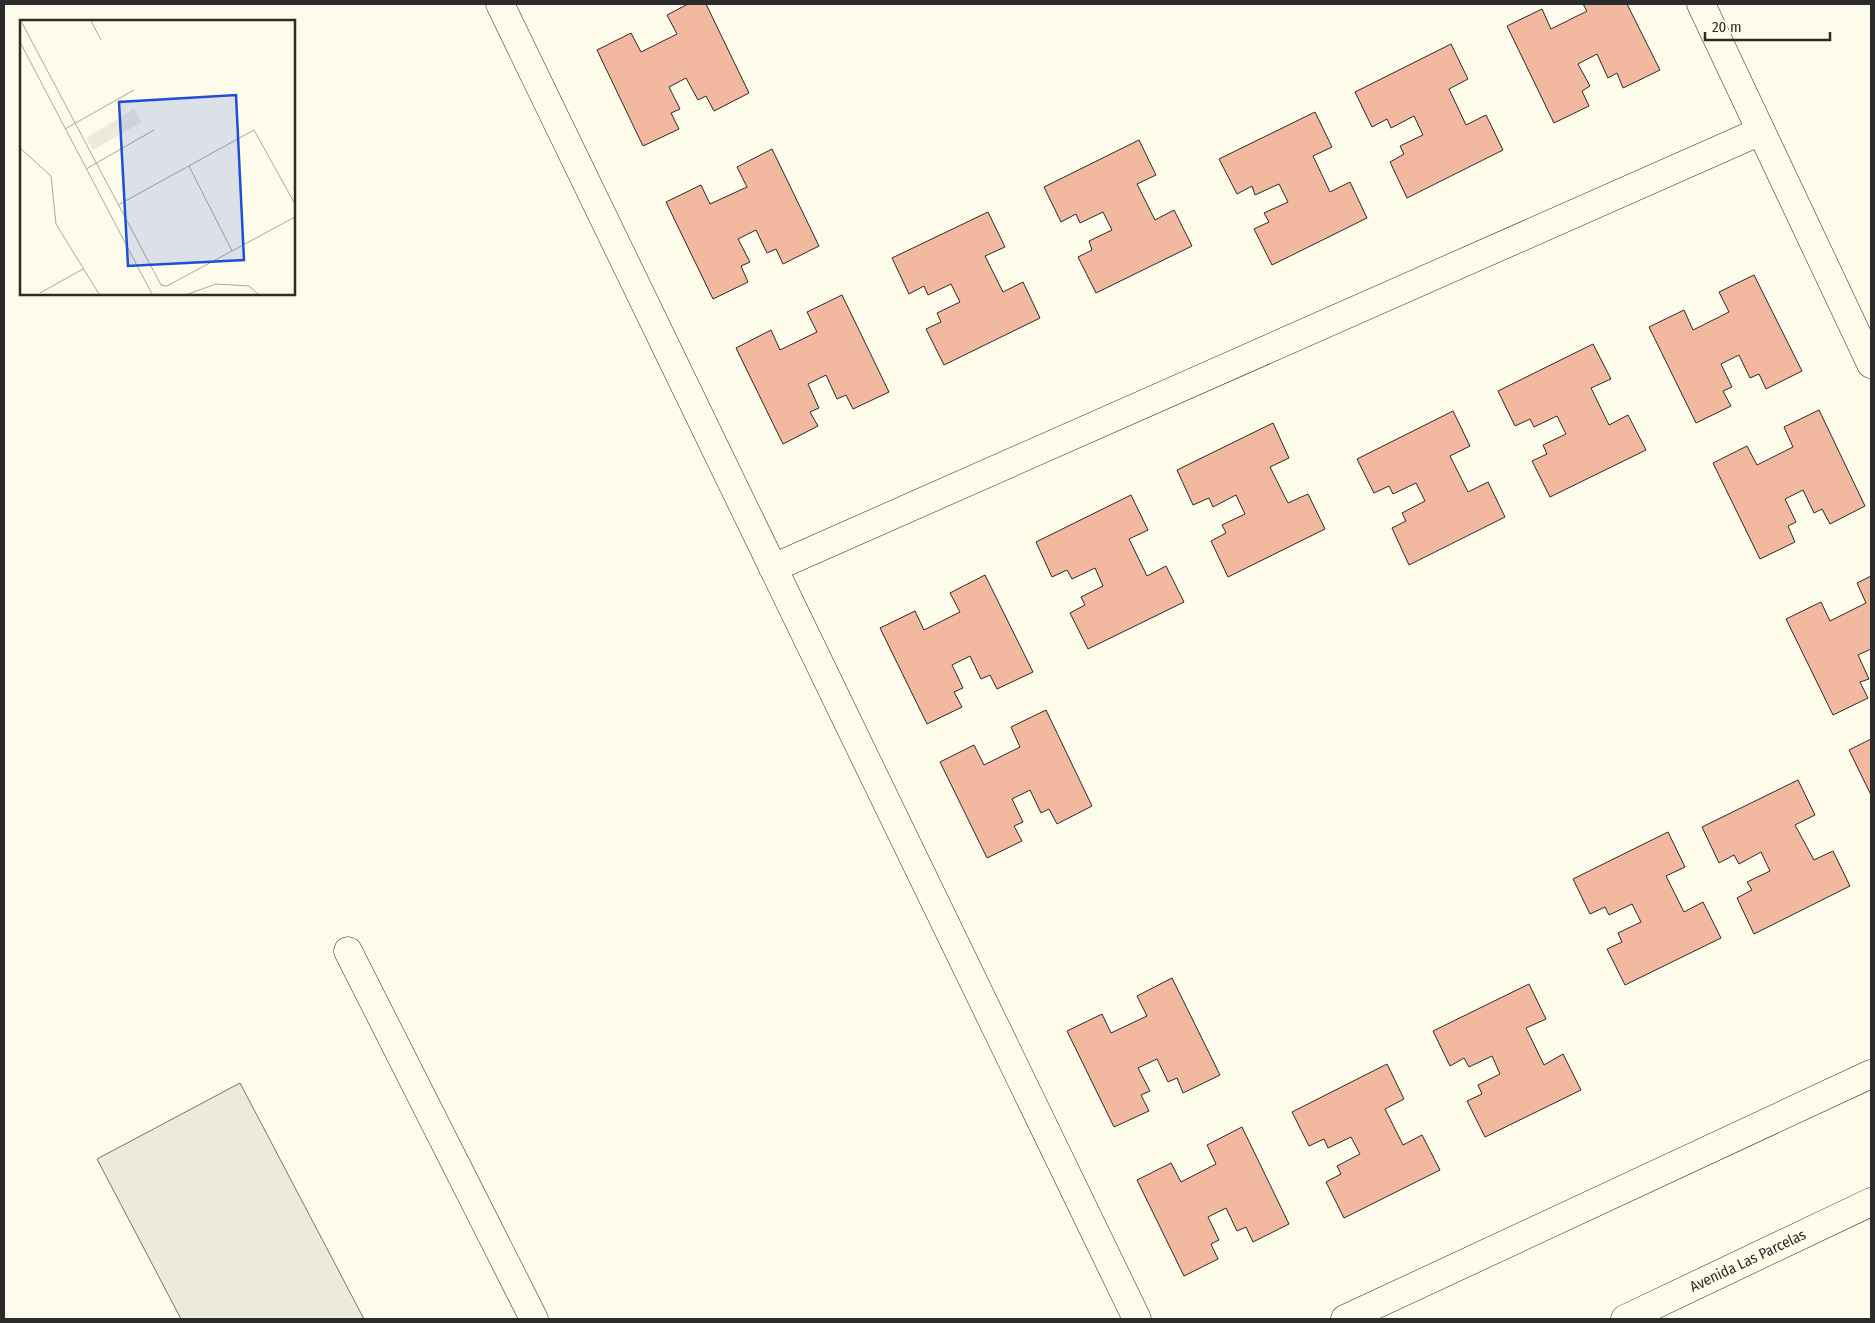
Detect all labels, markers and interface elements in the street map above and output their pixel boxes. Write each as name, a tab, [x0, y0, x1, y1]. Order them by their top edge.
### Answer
scale bar	[1705, 10, 1830, 42]
text: 20 m	[1712, 18, 1742, 36]
inset map	[20, 20, 295, 295]
street label: Avenida Las Parcelas	[1687, 1225, 1809, 1296]

